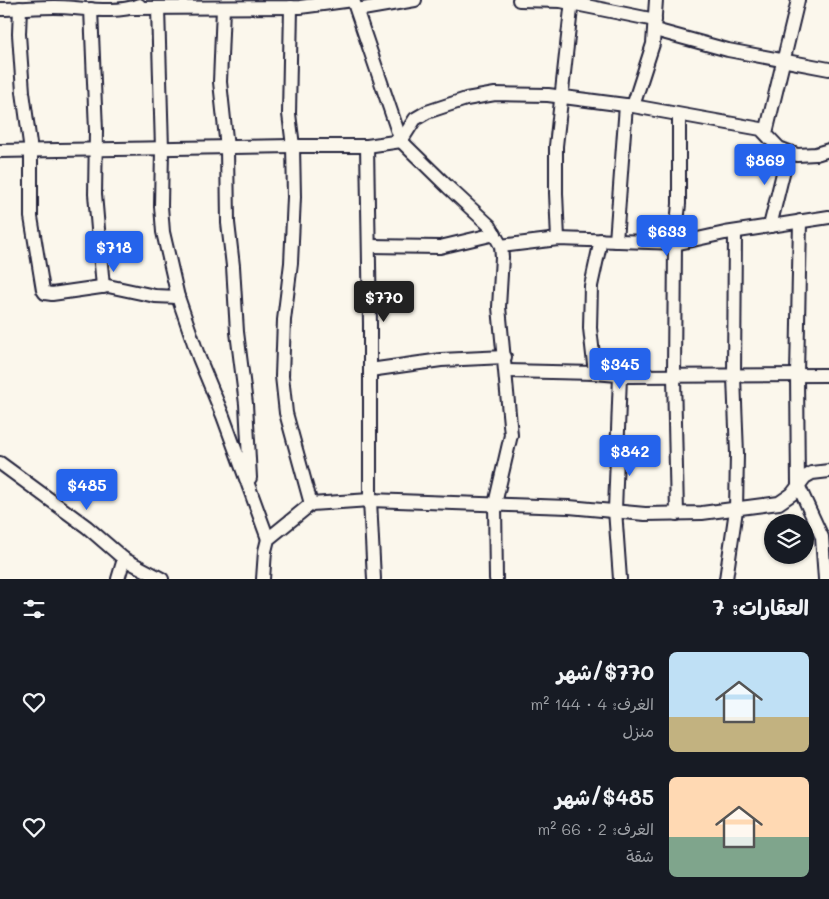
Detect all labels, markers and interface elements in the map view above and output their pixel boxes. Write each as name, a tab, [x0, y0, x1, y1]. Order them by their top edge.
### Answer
pin: $869	[735, 144, 795, 186]
text: $869	[745, 149, 785, 170]
pin: $633	[637, 214, 697, 257]
text: $633	[648, 220, 686, 241]
pin: $718	[84, 230, 144, 273]
text: $718	[96, 236, 132, 257]
pin: $770	[354, 280, 414, 323]
text: $770	[365, 286, 403, 307]
pin: $345	[590, 348, 650, 390]
text: $345	[601, 353, 639, 374]
pin: $842	[600, 434, 660, 477]
text: $842	[611, 440, 649, 461]
pin: $485	[57, 468, 117, 511]
text: $485	[67, 474, 107, 495]
map controls	[764, 514, 814, 564]
button: layers	[764, 514, 814, 564]
text: العقارات: 7	[713, 593, 809, 620]
icon: filters	[20, 595, 48, 623]
text: $770/شهر	[557, 658, 654, 685]
icon: home	[709, 672, 769, 732]
icon: heart	[20, 688, 48, 716]
text: الغرف: 4 · 144 m²	[531, 693, 654, 714]
text: منزل	[622, 720, 654, 741]
text: $485/شهر	[555, 783, 654, 810]
icon: home	[709, 797, 769, 857]
icon: heart	[20, 813, 48, 841]
text: الغرف: 2 · 66 m²	[538, 818, 654, 839]
text: شقة	[626, 845, 654, 866]

